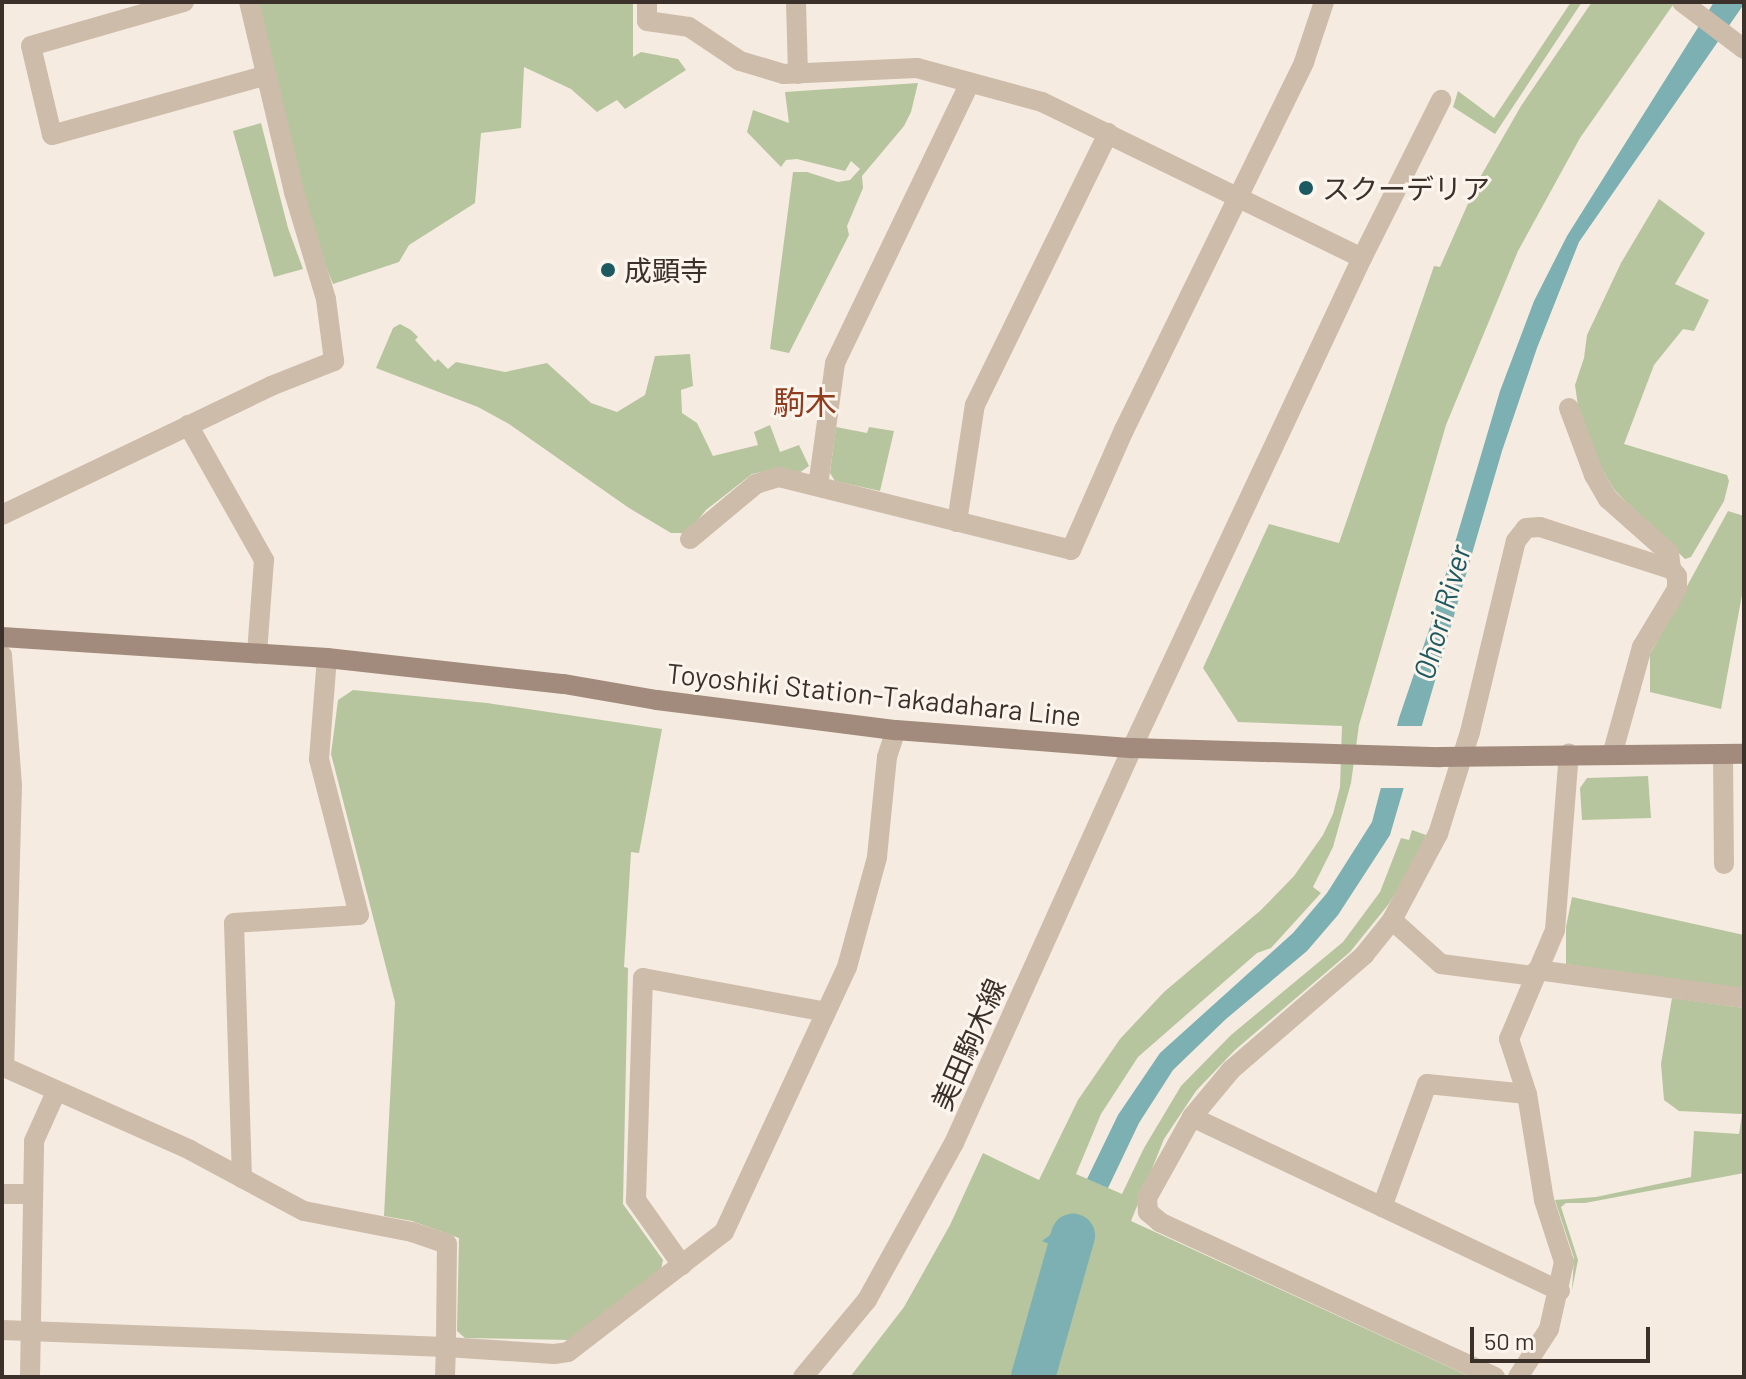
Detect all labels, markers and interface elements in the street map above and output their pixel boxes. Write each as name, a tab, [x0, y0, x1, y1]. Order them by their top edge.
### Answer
place label: スクーデリア	[1322, 171, 1490, 205]
marker: スクーデリア	[1297, 179, 1315, 197]
place label: 成顕寺	[624, 253, 708, 287]
marker: 成顕寺	[599, 261, 617, 279]
district label: 駒木	[773, 382, 837, 420]
water label: Ohori River	[1405, 541, 1477, 683]
street label: Toyoshiki Station-Takadahara Line	[665, 656, 1083, 732]
street label: 美田駒木線	[924, 973, 1012, 1115]
scale bar	[1474, 1311, 1654, 1361]
text: 50 m	[1484, 1326, 1535, 1355]

